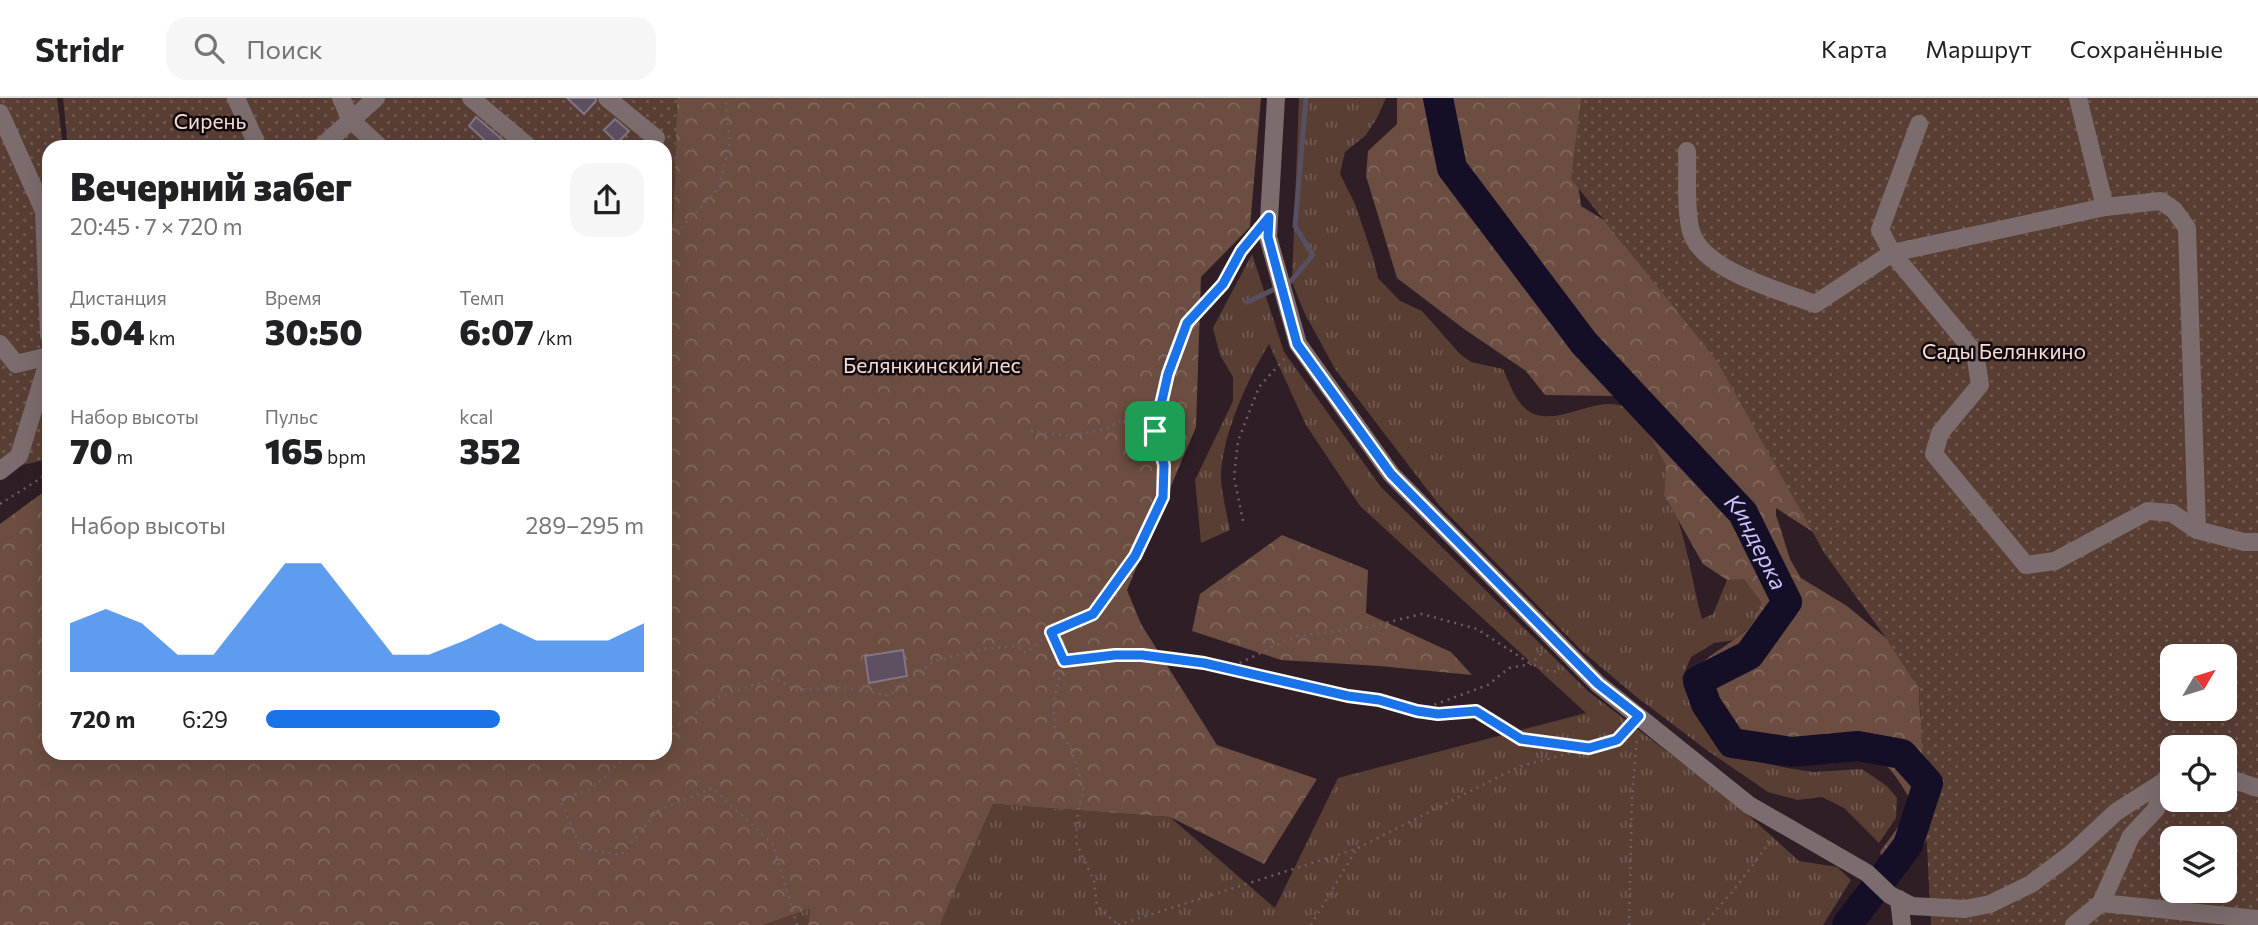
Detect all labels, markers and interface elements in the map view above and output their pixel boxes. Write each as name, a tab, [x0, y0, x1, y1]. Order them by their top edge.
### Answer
search box	[166, 17, 656, 80]
text: Stridr	[35, 28, 124, 69]
icon: search	[190, 29, 228, 67]
text: Поиск	[246, 33, 323, 64]
text: Карта	[1821, 34, 1887, 63]
text: Маршрут	[1925, 34, 2032, 63]
text: Сохранённые	[2070, 34, 2223, 63]
park label: Сирень	[174, 108, 246, 133]
text: Вечерний забег	[70, 162, 352, 209]
button: share	[570, 163, 644, 237]
text: 20:45 · 7 × 720 m	[70, 212, 243, 240]
text: Дистанция	[70, 286, 167, 309]
text: Время	[265, 286, 322, 309]
text: Темп	[459, 286, 504, 309]
text: 5.04	[70, 309, 145, 352]
text: 30:50	[265, 309, 363, 352]
text: 6:07	[459, 309, 534, 352]
text: km	[145, 326, 175, 349]
text: /km	[534, 326, 573, 349]
park label: Сады Белянкино	[1922, 338, 2086, 363]
park label: Белянкинский лес	[843, 352, 1021, 377]
pin	[1125, 401, 1185, 461]
text: Набор высоты	[70, 405, 199, 428]
text: Пульс	[265, 405, 318, 428]
text: kcal	[459, 405, 493, 428]
icon: arrive	[1136, 412, 1174, 450]
text: 70	[70, 428, 113, 471]
text: 165	[265, 428, 323, 471]
text: 352	[459, 428, 521, 471]
text: m	[113, 445, 133, 468]
text: bpm	[323, 445, 366, 468]
water label: Киндерка	[1719, 488, 1794, 594]
text: Набор высоты	[70, 511, 226, 539]
text: 289–295 m	[526, 511, 644, 539]
north arrow	[2160, 644, 2236, 721]
map controls	[2160, 644, 2237, 903]
text: 720 m	[70, 705, 135, 733]
text: 6:29	[182, 705, 228, 733]
button: locate	[2160, 735, 2237, 812]
button: layers	[2160, 826, 2237, 903]

